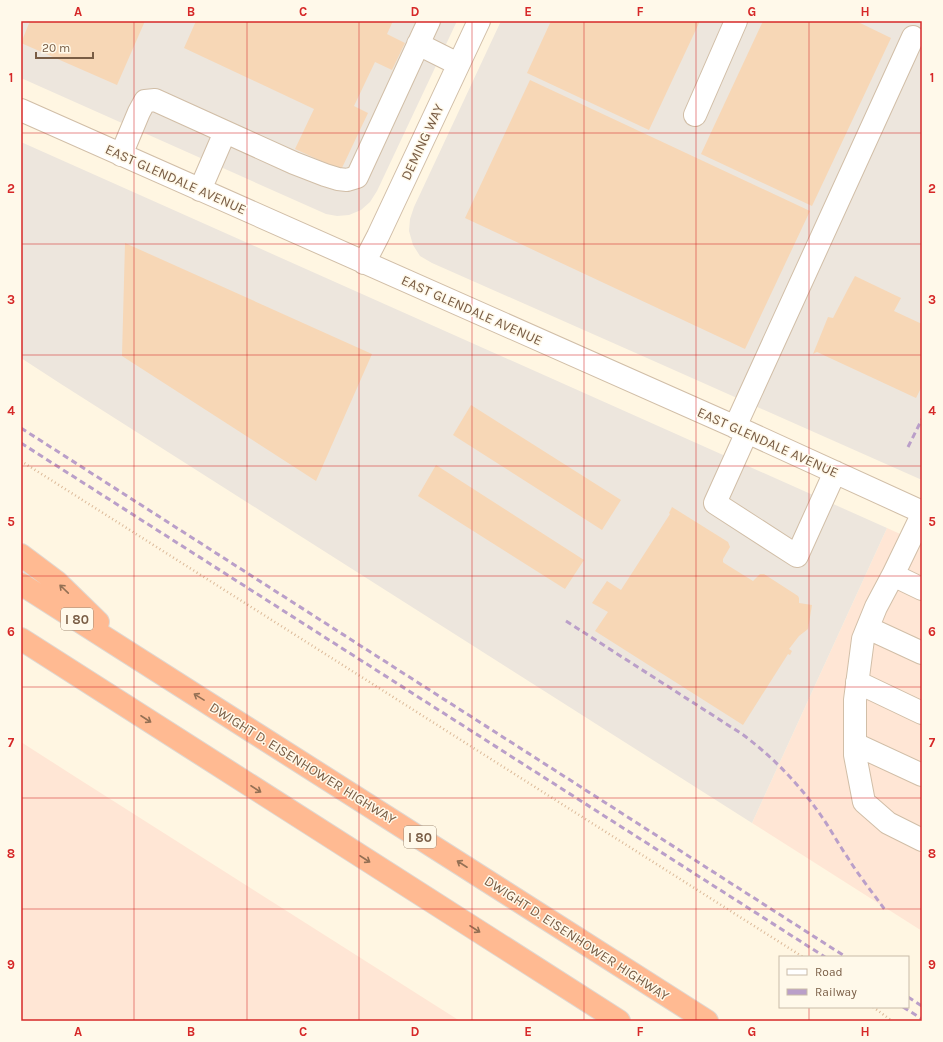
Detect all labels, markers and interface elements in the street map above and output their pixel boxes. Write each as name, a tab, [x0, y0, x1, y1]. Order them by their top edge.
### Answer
text: A	[74, 4, 82, 19]
text: B	[187, 4, 195, 19]
text: C	[299, 4, 307, 19]
text: D	[411, 4, 420, 19]
text: E	[524, 4, 532, 19]
text: F	[636, 4, 644, 19]
text: G	[748, 4, 756, 19]
text: H	[860, 4, 870, 19]
scale bar	[36, 34, 93, 60]
text: 20 m	[42, 41, 70, 55]
text: 1	[9, 70, 13, 85]
text: 1	[930, 70, 934, 85]
street label: DEMING WAY	[397, 101, 448, 183]
street label: EAST GLENDALE AVENUE	[103, 141, 249, 218]
text: 2	[7, 181, 15, 196]
text: 2	[928, 181, 936, 196]
street label: EAST GLENDALE AVENUE	[399, 272, 545, 349]
text: 3	[7, 292, 15, 307]
text: 3	[928, 292, 936, 307]
text: 4	[7, 403, 15, 418]
text: 4	[928, 403, 936, 418]
street label: EAST GLENDALE AVENUE	[695, 404, 841, 481]
text: 5	[7, 514, 15, 529]
text: 5	[928, 514, 936, 529]
one-way arrow	[59, 584, 69, 594]
road number: I 80	[61, 608, 93, 630]
text: 6	[7, 624, 15, 639]
text: 6	[928, 624, 936, 639]
one-way arrow	[194, 693, 205, 701]
street label: DWIGHT D. EISENHOWER HIGHWAY	[206, 699, 399, 828]
one-way arrow	[140, 715, 152, 723]
text: 7	[8, 735, 15, 750]
text: 7	[929, 735, 936, 750]
one-way arrow	[250, 784, 261, 793]
road number: I 80	[404, 826, 436, 848]
text: 8	[7, 846, 15, 861]
text: 8	[928, 846, 936, 861]
one-way arrow	[359, 855, 371, 863]
one-way arrow	[456, 860, 468, 868]
street label: DWIGHT D. EISENHOWER HIGHWAY	[481, 872, 673, 1005]
one-way arrow	[469, 925, 481, 933]
legend	[779, 956, 909, 1008]
text: 9	[7, 957, 15, 972]
text: 9	[928, 957, 936, 972]
text: Road	[815, 965, 843, 979]
text: Railway	[815, 985, 857, 999]
text: A	[74, 1024, 82, 1039]
text: B	[187, 1024, 195, 1039]
text: C	[299, 1024, 307, 1039]
text: D	[411, 1024, 420, 1039]
text: E	[524, 1024, 532, 1039]
text: F	[636, 1024, 644, 1039]
text: G	[748, 1024, 756, 1039]
text: H	[860, 1024, 870, 1039]

